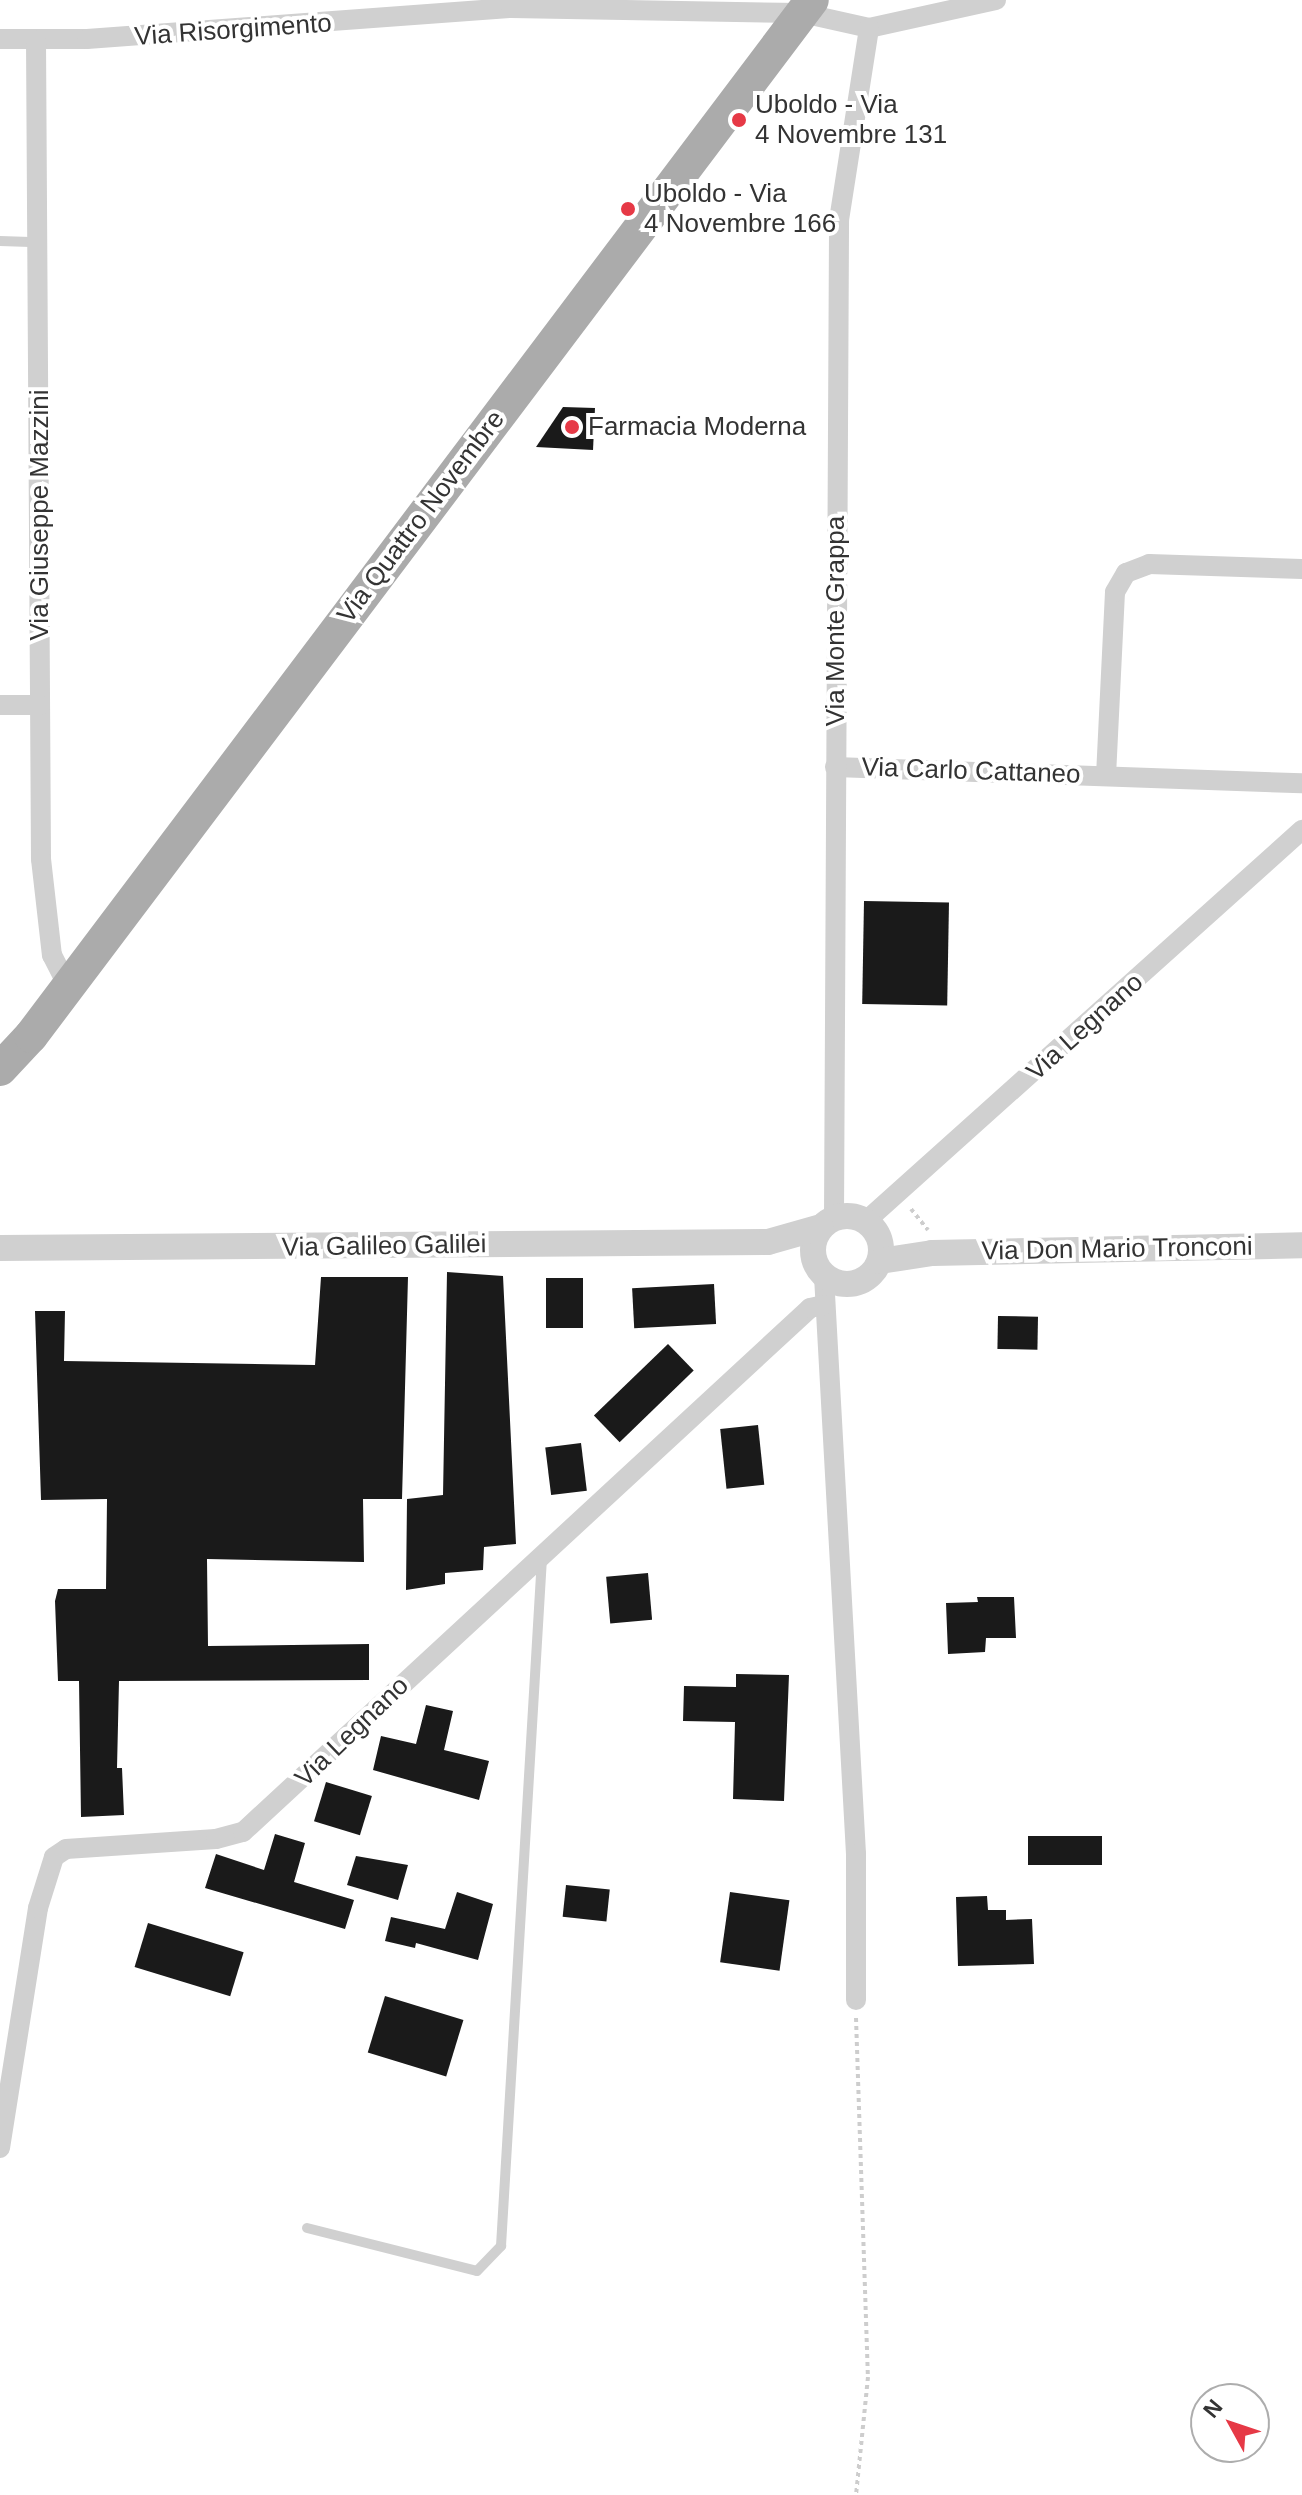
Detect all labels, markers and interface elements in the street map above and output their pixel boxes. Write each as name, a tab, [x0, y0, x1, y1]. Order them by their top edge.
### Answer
street label: Via Risorgimento	[133, 8, 333, 52]
place label: Uboldo - Via 4 Novembre 131	[755, 89, 947, 150]
marker: Uboldo - Via 4 Novembre 131	[730, 111, 748, 129]
place label: Uboldo - Via 4 Novembre 166	[644, 178, 836, 240]
marker: Uboldo - Via 4 Novembre 166	[619, 200, 637, 218]
street label: Via Giuseppe Mazzini	[24, 390, 56, 640]
street label: Via Quattro Novembre	[331, 405, 511, 629]
place label: Farmacia Moderna	[588, 411, 806, 443]
marker: Farmacia Moderna	[563, 418, 581, 436]
street label: Via Monte Grappa	[820, 516, 852, 726]
street label: Via Carlo Cattaneo	[861, 752, 1081, 790]
street label: Via Legnano	[1020, 967, 1150, 1087]
street label: Via Galileo Galilei	[281, 1229, 487, 1263]
street label: Via Don Mario Tronconi	[981, 1231, 1253, 1267]
street label: Via Legnano	[289, 1670, 415, 1794]
north arrow	[1190, 2383, 1270, 2463]
text: N	[1198, 2394, 1227, 2423]

